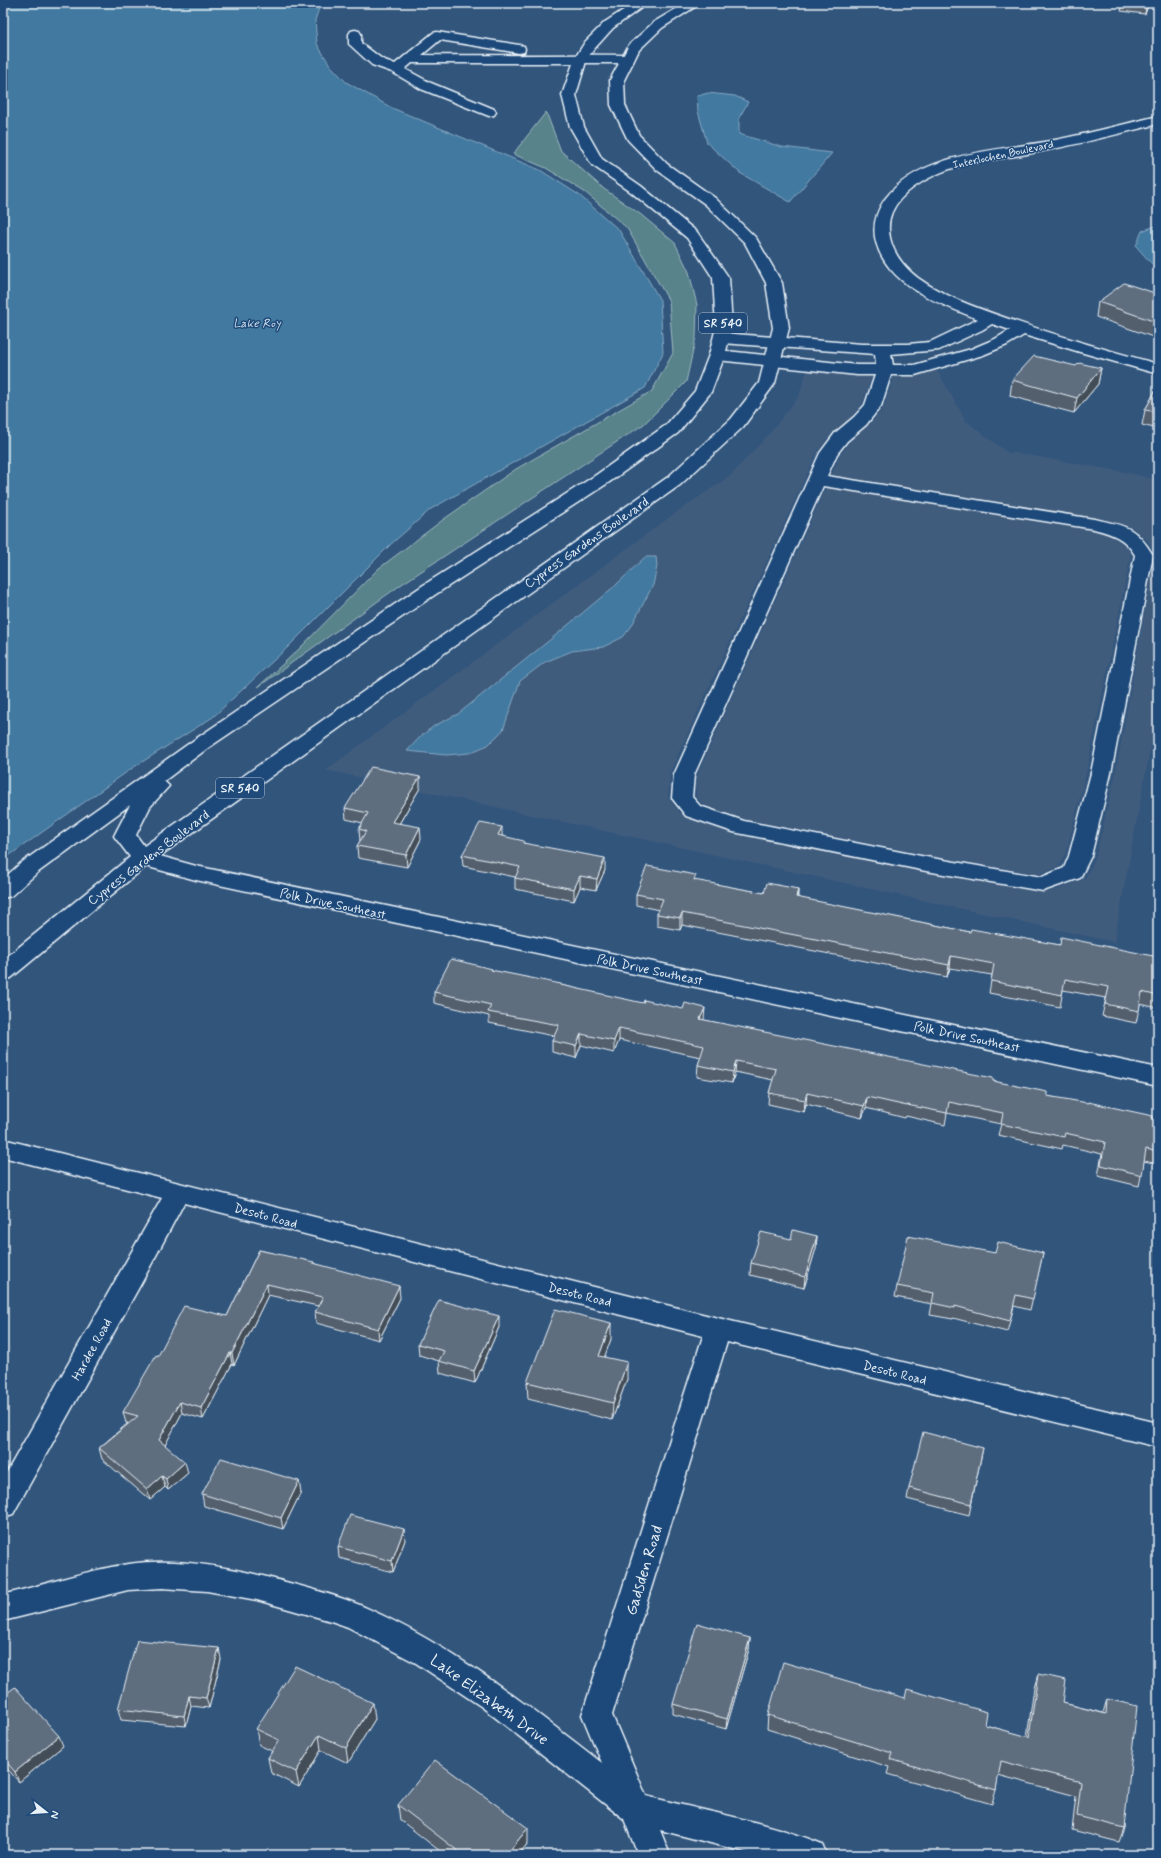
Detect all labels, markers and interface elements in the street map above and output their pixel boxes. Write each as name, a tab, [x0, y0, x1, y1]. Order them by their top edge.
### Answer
street label: Interlochen Boulevard	[951, 137, 1055, 173]
road number: SR 540	[699, 313, 747, 333]
water label: Lake Roy	[233, 316, 282, 332]
street label: Cypress Gardens Boulevard	[521, 494, 652, 593]
road number: SR 540	[216, 778, 264, 798]
street label: Cypress Gardens Boulevard	[85, 807, 213, 910]
street label: Polk Drive Southeast	[278, 885, 387, 924]
street label: Polk Drive Southeast	[595, 951, 704, 990]
street label: Polk Drive Southeast	[912, 1018, 1021, 1057]
street label: Desoto Road	[232, 1200, 299, 1233]
street label: Desoto Road	[546, 1279, 613, 1312]
street label: Hardee Road	[68, 1316, 116, 1384]
street label: Desoto Road	[861, 1357, 928, 1390]
street label: Gadsden Road	[621, 1523, 668, 1618]
street label: Lake Elizabeth Drive	[426, 1650, 553, 1750]
north arrow	[26, 1792, 66, 1832]
text: N	[47, 1809, 62, 1820]

